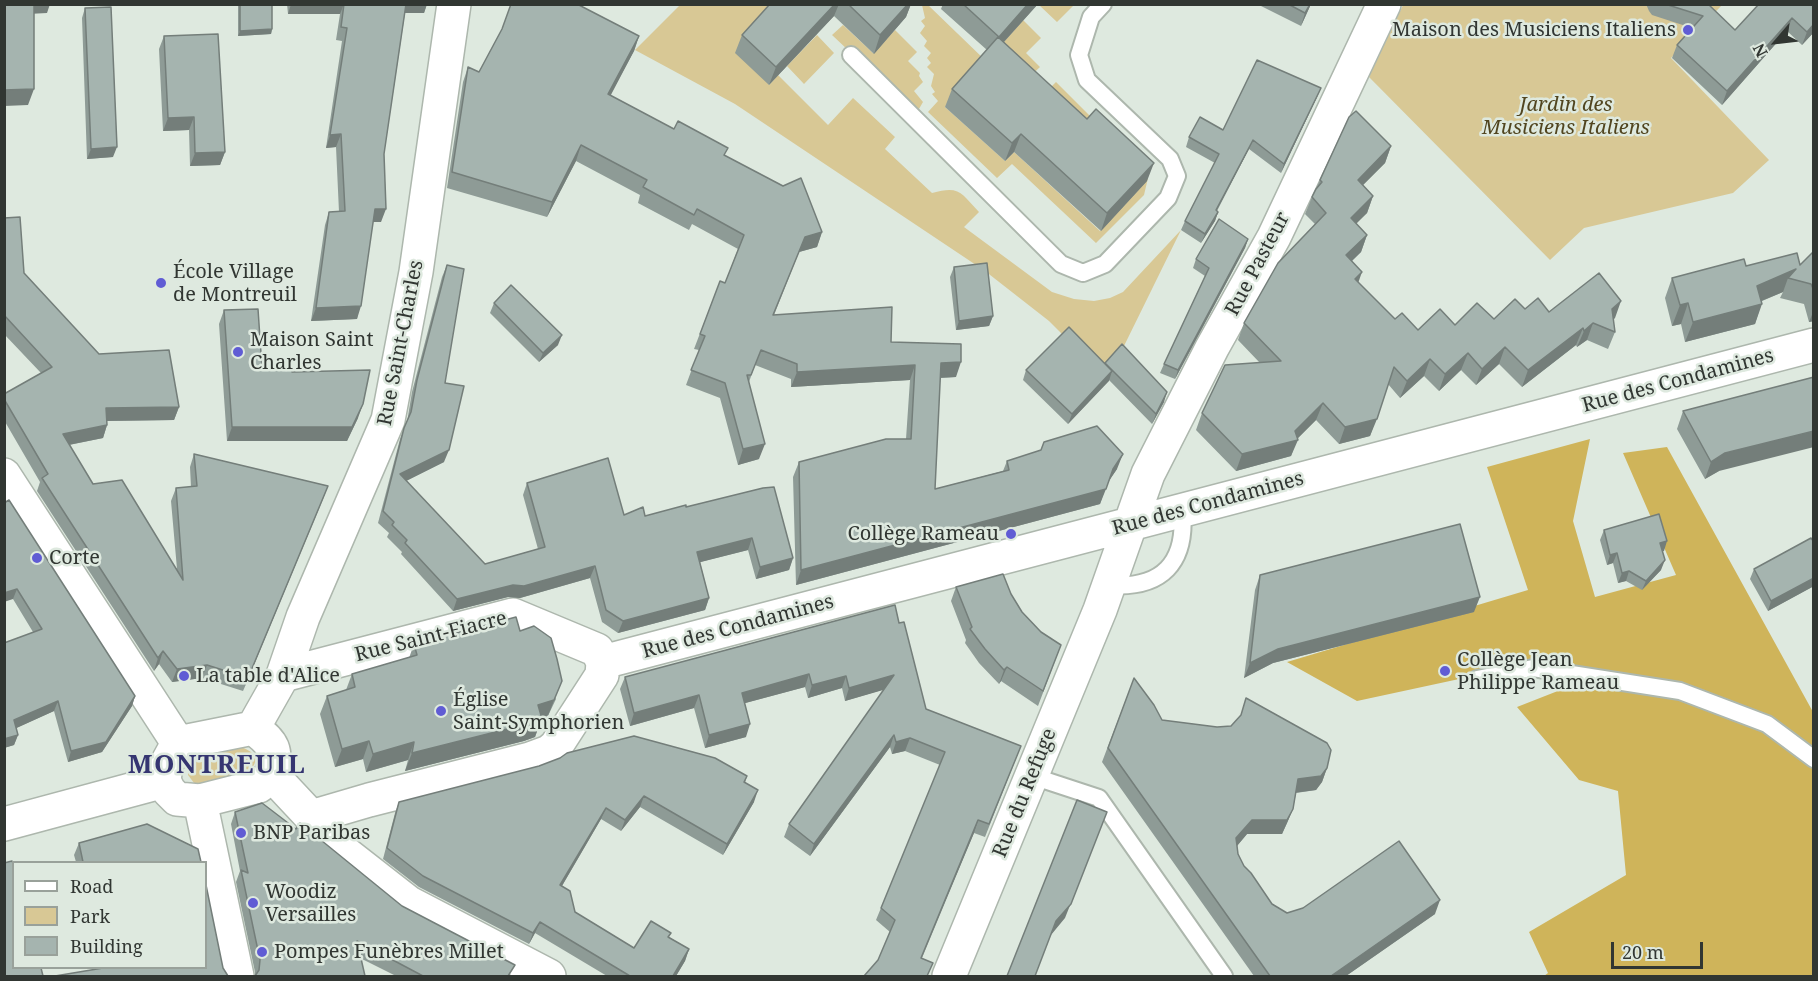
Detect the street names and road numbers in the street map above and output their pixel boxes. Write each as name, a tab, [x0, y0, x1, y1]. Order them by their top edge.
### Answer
street label: Rue Pasteur	[1221, 208, 1295, 320]
street label: Rue Saint-Charles	[373, 258, 429, 428]
street label: Rue des Condamines	[1580, 344, 1776, 418]
street label: Rue des Condamines	[1110, 467, 1306, 541]
street label: Rue des Condamines	[640, 590, 836, 664]
street label: Rue Saint-Fiacre	[353, 607, 509, 667]
street label: Rue du Refuge	[988, 725, 1062, 861]

